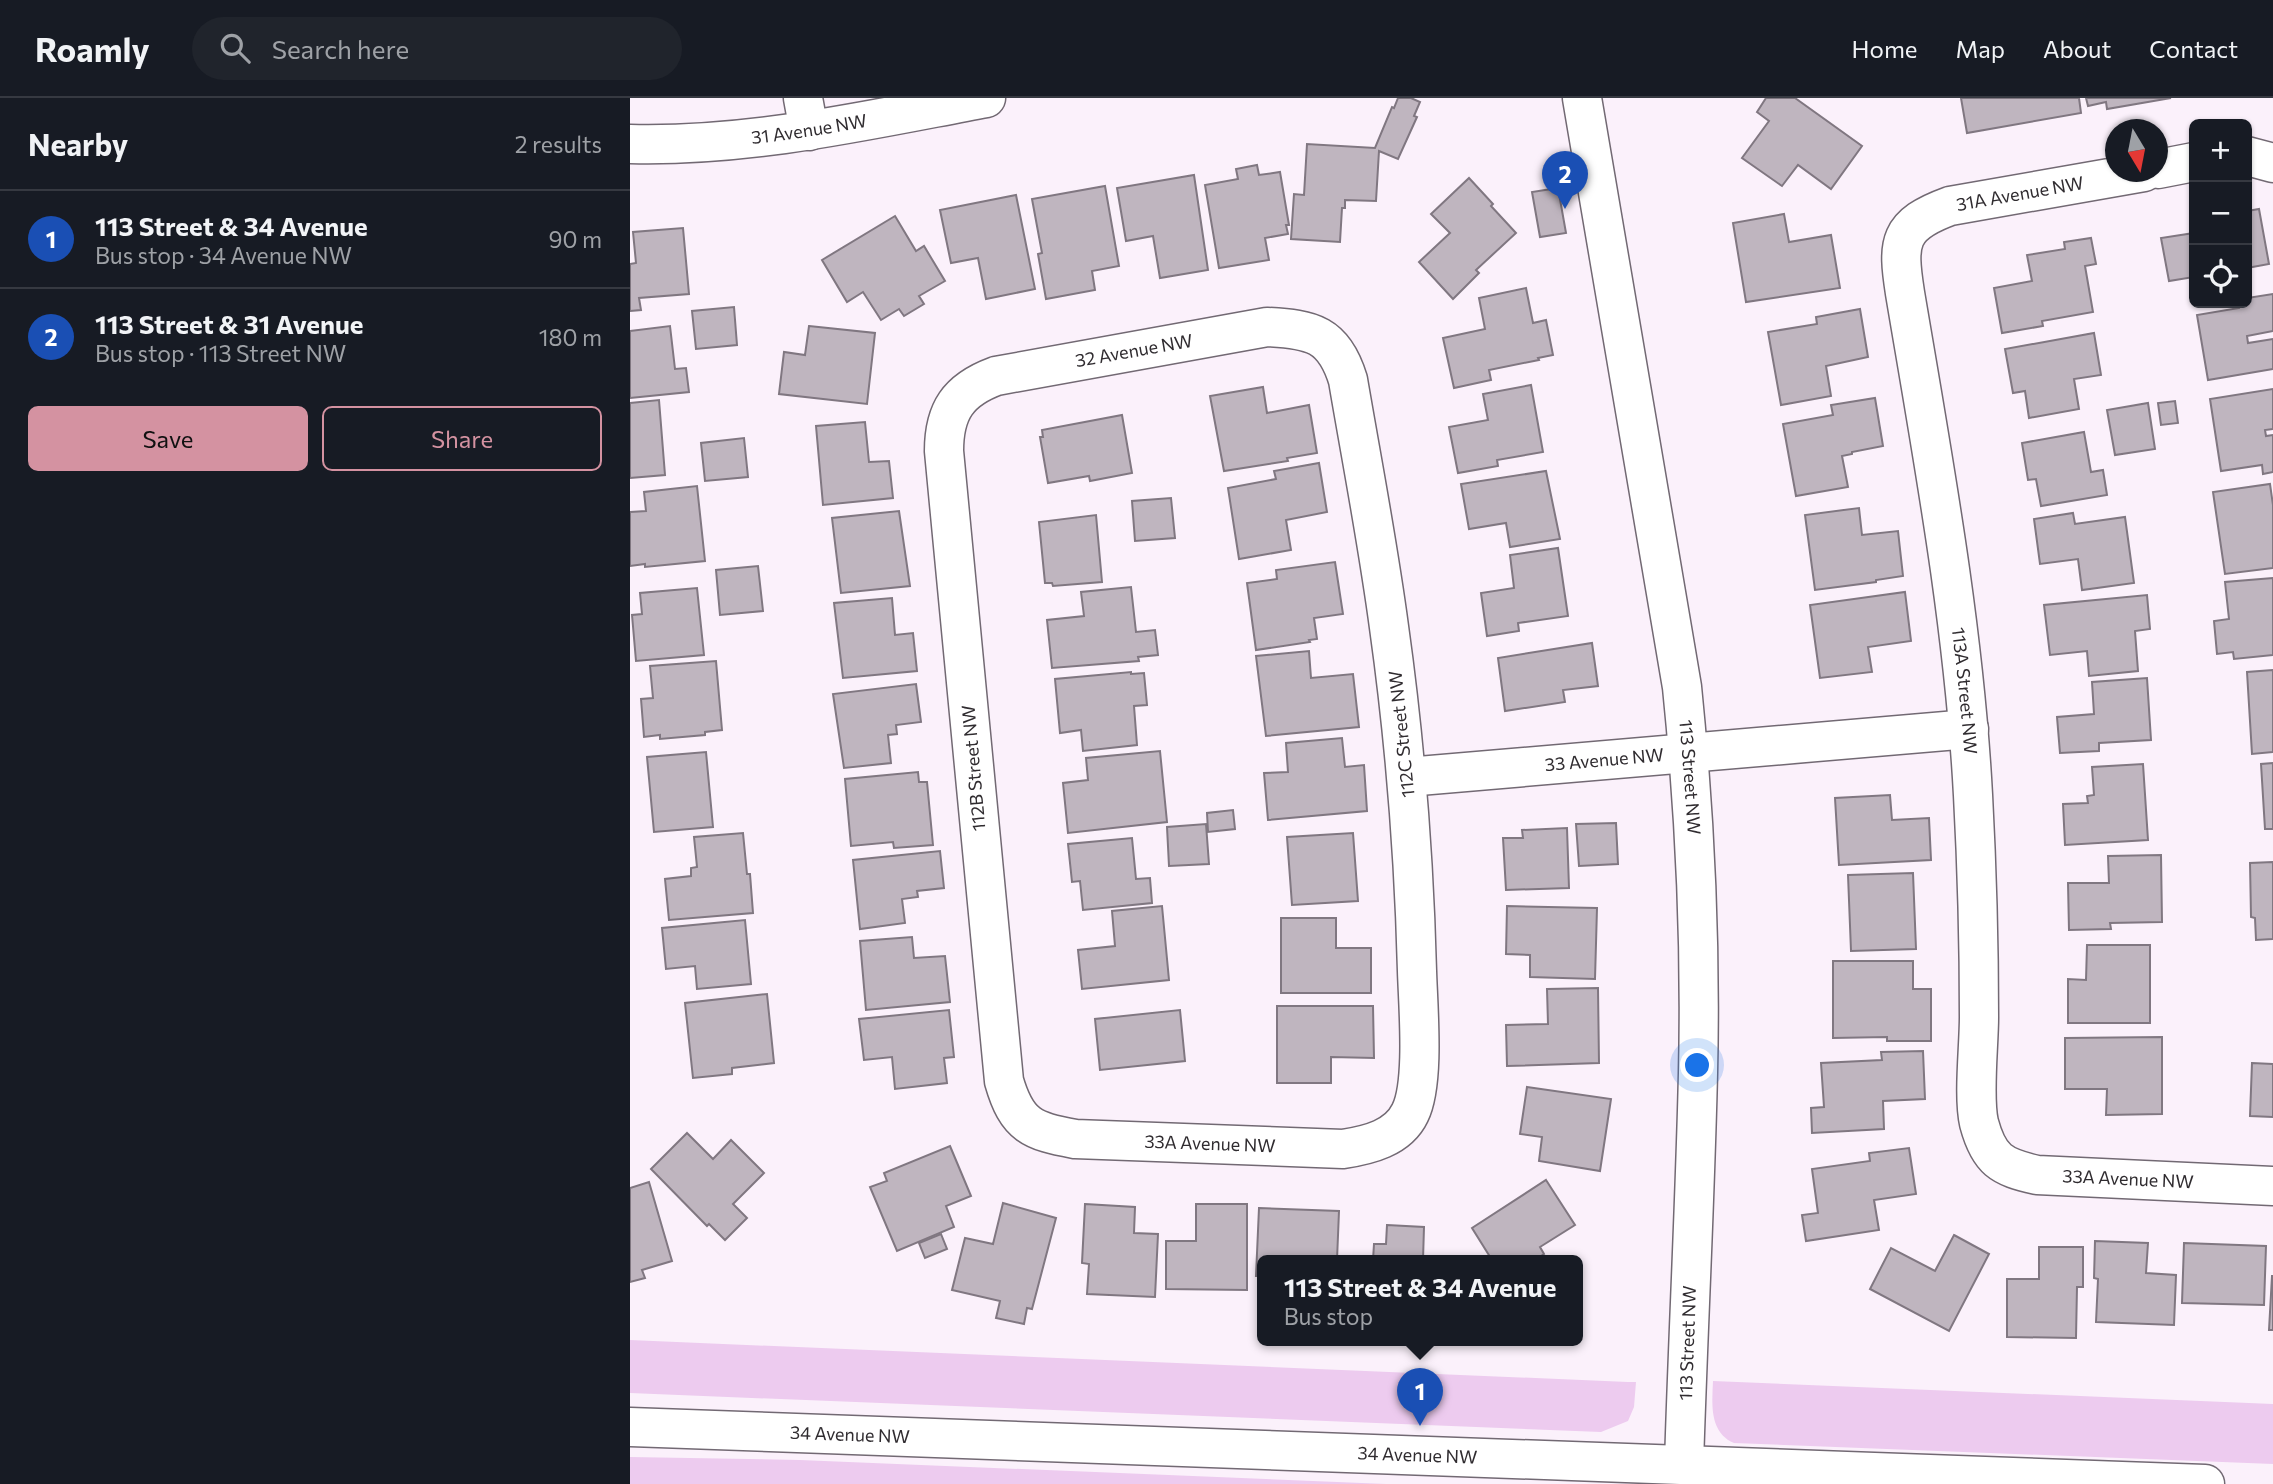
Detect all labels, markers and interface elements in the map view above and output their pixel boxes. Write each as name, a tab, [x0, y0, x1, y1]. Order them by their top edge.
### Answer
search box	[192, 17, 682, 80]
text: Roamly	[35, 28, 150, 69]
icon: search	[216, 29, 254, 67]
text: Search here	[272, 33, 409, 64]
text: Home	[1852, 34, 1918, 63]
text: Map	[1956, 34, 2005, 63]
text: About	[2043, 34, 2111, 63]
text: Contact	[2149, 34, 2238, 63]
street label: 31 Avenue NW	[750, 109, 869, 148]
north arrow	[2105, 119, 2168, 182]
map controls	[2189, 119, 2252, 308]
button: +	[2189, 119, 2252, 182]
text: Nearby	[28, 125, 128, 162]
text: 2 results	[515, 130, 602, 158]
pin: 2	[1542, 151, 1588, 209]
street label: 31A Avenue NW	[1954, 171, 2085, 215]
button: −	[2189, 182, 2252, 245]
text: 113 Street & 34 Avenue	[95, 210, 368, 241]
text: 1	[46, 225, 56, 253]
text: 90 m	[549, 225, 602, 253]
text: Bus stop · 34 Avenue NW	[95, 241, 352, 269]
button: locate	[2189, 245, 2252, 308]
text: 113 Street & 31 Avenue	[95, 308, 364, 339]
text: 2	[44, 323, 58, 351]
text: 180 m	[539, 323, 602, 351]
street label: 32 Avenue NW	[1073, 329, 1194, 371]
text: Bus stop · 113 Street NW	[95, 339, 346, 367]
button: Save	[28, 406, 308, 471]
button: Share	[322, 406, 602, 471]
street label: 113A Street NW	[1948, 626, 1982, 755]
street label: 112C Street NW	[1383, 670, 1419, 799]
street label: 112B Street NW	[957, 704, 989, 832]
street label: 113 Street NW	[1675, 719, 1706, 835]
street label: 33 Avenue NW	[1544, 743, 1665, 775]
your location	[1680, 1048, 1714, 1082]
street label: 33A Avenue NW	[1144, 1130, 1276, 1156]
street label: 33A Avenue NW	[2062, 1164, 2194, 1192]
popup	[1257, 1255, 1583, 1346]
text: 113 Street & 34 Avenue	[1284, 1271, 1556, 1302]
street label: 113 Street NW	[1674, 1285, 1700, 1401]
text: Bus stop	[1284, 1302, 1373, 1330]
pin: 1	[1397, 1368, 1443, 1426]
street label: 34 Avenue NW	[790, 1421, 910, 1447]
street label: 34 Avenue NW	[1357, 1441, 1478, 1468]

